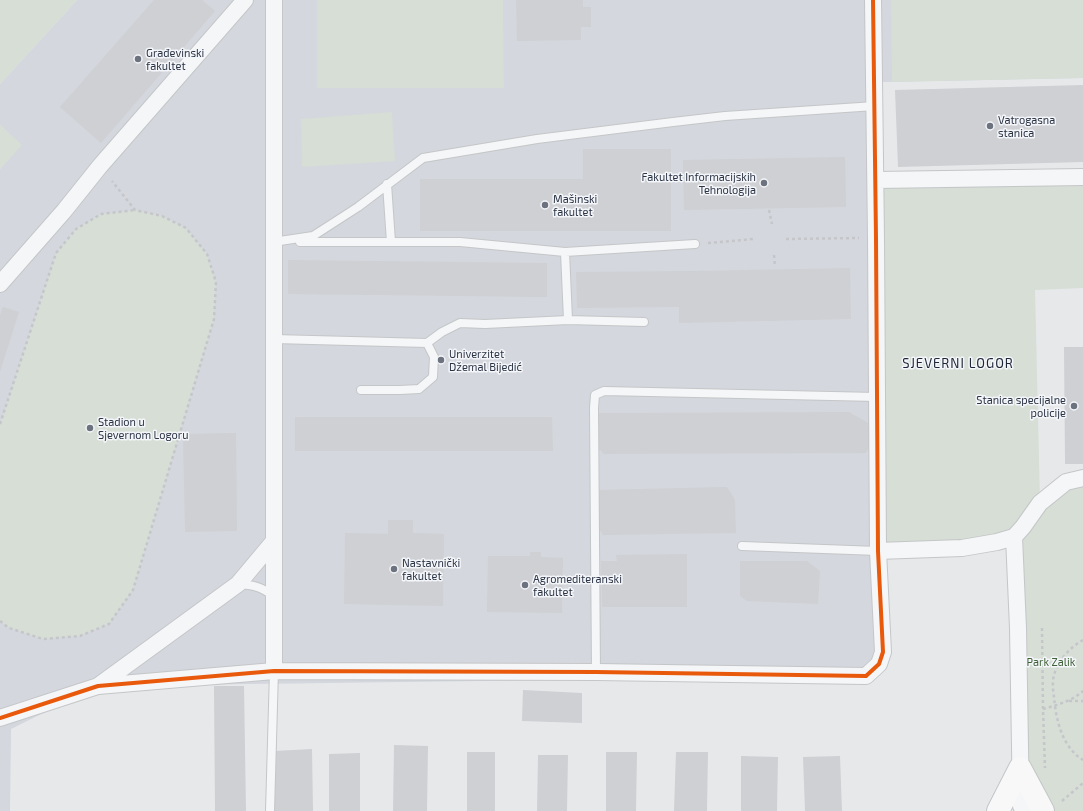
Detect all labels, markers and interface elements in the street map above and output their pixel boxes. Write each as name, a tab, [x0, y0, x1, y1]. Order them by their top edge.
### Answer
place label: Građevinski fakultet	[146, 46, 204, 72]
marker: Građevinski fakultet	[133, 54, 143, 64]
place label: Vatrogasna stanica	[998, 113, 1055, 139]
marker: Vatrogasna stanica	[985, 121, 995, 131]
place label: Fakultet Informacijskih Tehnologija	[642, 170, 756, 196]
marker: Fakultet Informacijskih Tehnologija	[759, 178, 769, 188]
place label: Mašinski fakultet	[553, 192, 597, 218]
marker: Mašinski fakultet	[540, 200, 550, 210]
place label: Univerzitet Džemal Bijedić	[449, 347, 522, 373]
marker: Univerzitet Džemal Bijedić	[436, 355, 446, 365]
district label: SJEVERNI LOGOR	[902, 356, 1014, 372]
place label: Stanica specijalne policije	[976, 393, 1066, 419]
marker: Stanica specijalne policije	[1069, 401, 1079, 411]
place label: Stadion u Sjevernom Logoru	[98, 415, 189, 441]
marker: Stadion u Sjevernom Logoru	[85, 423, 95, 433]
place label: Nastavnički fakultet	[402, 556, 460, 582]
marker: Nastavnički fakultet	[389, 564, 399, 574]
place label: Agromediteranski fakultet	[533, 572, 622, 598]
marker: Agromediteranski fakultet	[520, 580, 530, 590]
park label: Park Zalik	[1027, 655, 1075, 669]

